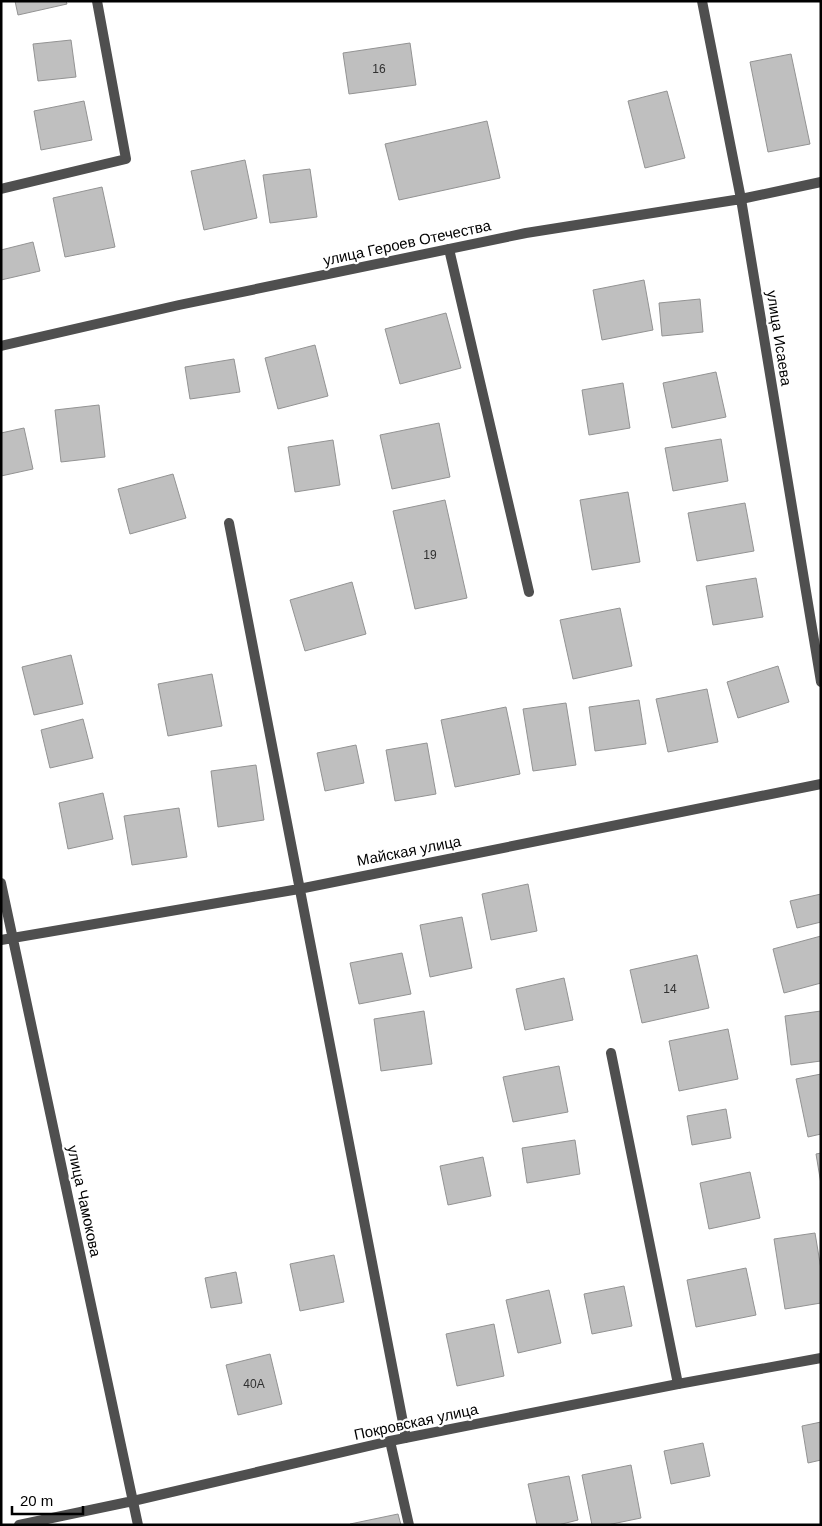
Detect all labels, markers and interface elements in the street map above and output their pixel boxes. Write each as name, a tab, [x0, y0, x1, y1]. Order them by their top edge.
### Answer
house number: 16	[372, 62, 386, 76]
street label: улица Героев Отечества	[322, 216, 493, 269]
street label: улица Исаева	[764, 289, 796, 388]
house number: 19	[423, 548, 437, 562]
street label: Майская улица	[355, 832, 463, 869]
house number: 14	[663, 982, 677, 996]
street label: улица Чамокова	[64, 1144, 105, 1259]
house number: 40А	[243, 1377, 265, 1391]
street label: Покровская улица	[352, 1400, 480, 1443]
scale bar	[12, 1484, 84, 1516]
text: 20 m	[20, 1492, 53, 1509]

